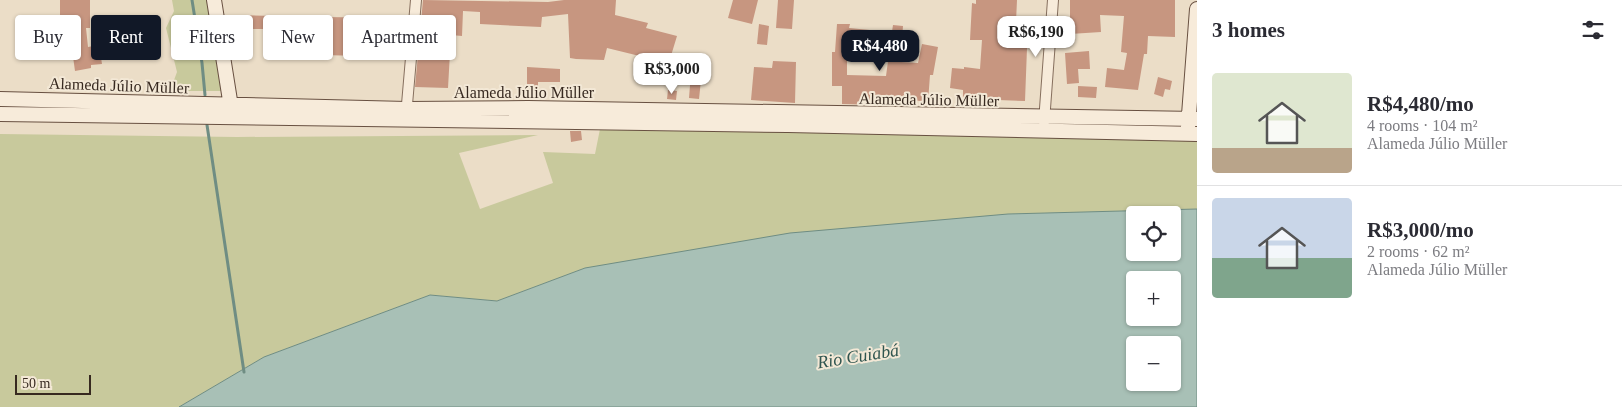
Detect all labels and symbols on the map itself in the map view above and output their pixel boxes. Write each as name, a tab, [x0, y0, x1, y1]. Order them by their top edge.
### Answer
pin: R$6,190	[990, 15, 1082, 58]
pin: R$4,480	[834, 30, 926, 72]
pin: R$3,000	[626, 52, 718, 95]
street label: Alameda Júlio Müller	[49, 75, 190, 96]
street label: Alameda Júlio Müller	[454, 84, 595, 101]
street label: Alameda Júlio Müller	[859, 90, 1000, 109]
water label: Rio Cuiabá	[815, 340, 900, 372]
scale bar	[15, 372, 91, 395]

